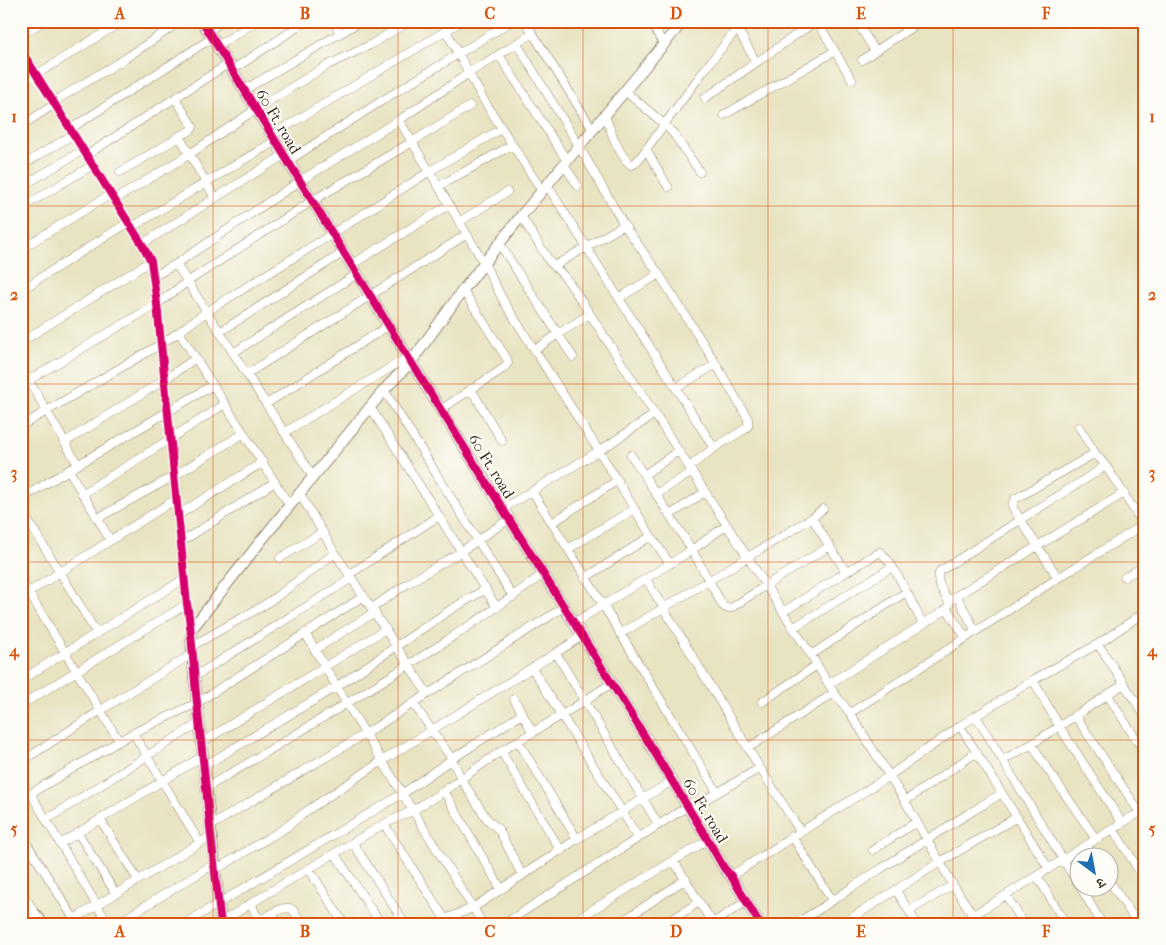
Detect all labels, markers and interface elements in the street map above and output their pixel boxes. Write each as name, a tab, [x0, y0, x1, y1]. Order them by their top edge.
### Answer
text: A	[114, 4, 126, 23]
text: B	[300, 4, 310, 23]
text: C	[485, 4, 496, 23]
text: D	[670, 4, 682, 23]
text: E	[856, 4, 866, 23]
text: F	[1041, 4, 1051, 23]
street label: 60 Ft. road	[252, 85, 306, 158]
text: 1	[11, 107, 17, 126]
text: 1	[1149, 107, 1155, 126]
text: 2	[10, 285, 18, 304]
text: 2	[1148, 285, 1156, 304]
street label: 60 Ft. road	[464, 430, 519, 502]
text: 3	[11, 463, 17, 483]
text: 3	[1149, 463, 1155, 483]
text: 4	[8, 641, 20, 661]
text: 4	[1146, 641, 1158, 661]
street label: 60 Ft. road	[679, 774, 733, 847]
text: 5	[11, 819, 18, 838]
text: 5	[1149, 819, 1156, 838]
north arrow	[1068, 848, 1118, 898]
text: उ	[1092, 873, 1109, 892]
text: A	[114, 922, 126, 941]
text: B	[300, 922, 310, 941]
text: C	[485, 922, 496, 941]
text: D	[670, 922, 682, 941]
text: E	[856, 922, 866, 941]
text: F	[1041, 922, 1051, 941]

